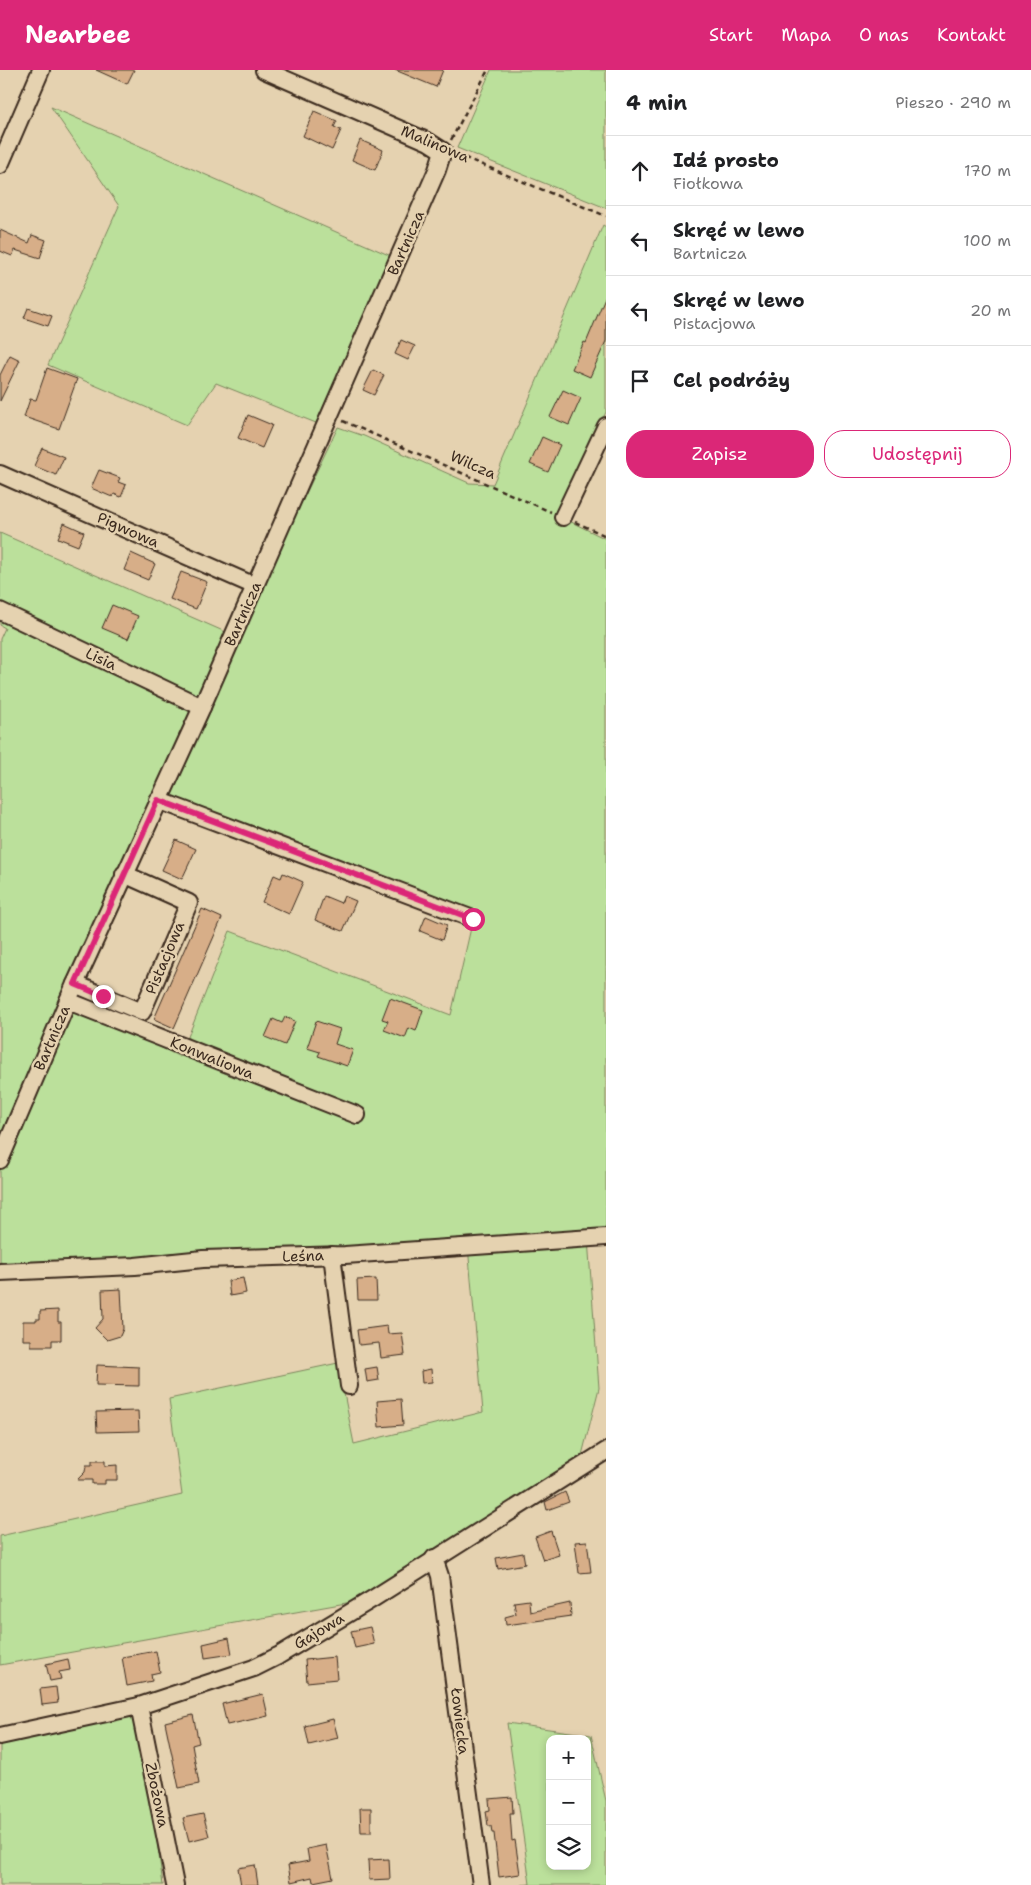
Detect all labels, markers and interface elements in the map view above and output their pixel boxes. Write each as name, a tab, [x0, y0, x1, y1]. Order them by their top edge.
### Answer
text: Nearbee	[25, 19, 131, 51]
text: Start	[709, 23, 753, 47]
text: Mapa	[781, 23, 831, 47]
text: O nas	[859, 23, 909, 47]
text: Kontakt	[937, 23, 1006, 47]
text: 4 min	[626, 89, 687, 117]
text: Pieszo · 290 m	[895, 92, 1011, 113]
street label: Malinowa	[398, 121, 473, 168]
text: Idź prosto	[673, 148, 779, 173]
icon: ahead	[626, 157, 654, 185]
text: 170 m	[964, 160, 1011, 181]
text: Fiołkowa	[673, 173, 743, 194]
street label: Bartnicza	[383, 207, 429, 279]
text: Skręć w lewo	[673, 218, 805, 243]
icon: left	[626, 227, 654, 255]
text: 100 m	[963, 230, 1011, 251]
text: Bartnicza	[673, 243, 747, 264]
text: Skręć w lewo	[673, 288, 805, 313]
icon: left	[626, 297, 654, 325]
text: 20 m	[970, 300, 1011, 321]
text: Pistacjowa	[673, 313, 756, 334]
icon: arrive	[626, 367, 654, 395]
text: Cel podróży	[673, 368, 790, 393]
button: Zapisz	[626, 430, 814, 478]
button: Udostępnij	[824, 430, 1011, 478]
street label: Wilcza	[447, 446, 500, 484]
street label: Pigwowa	[94, 508, 163, 553]
street label: Bartnicza	[220, 578, 266, 650]
street label: Lisia	[82, 643, 120, 675]
route start	[462, 908, 485, 931]
street label: Pistacjowa	[141, 918, 190, 998]
route end	[92, 985, 115, 1008]
street label: Bartnicza	[29, 1002, 75, 1074]
street label: Konwaliowa	[167, 1032, 257, 1084]
street label: Leśna	[282, 1245, 325, 1267]
street label: Gajowa	[290, 1608, 348, 1654]
street label: Łowiecka	[446, 1686, 474, 1756]
map controls	[546, 1735, 591, 1870]
button: +	[546, 1735, 591, 1780]
street label: Zbożowa	[140, 1761, 174, 1830]
button: −	[546, 1780, 591, 1825]
button: layers	[546, 1825, 591, 1870]

